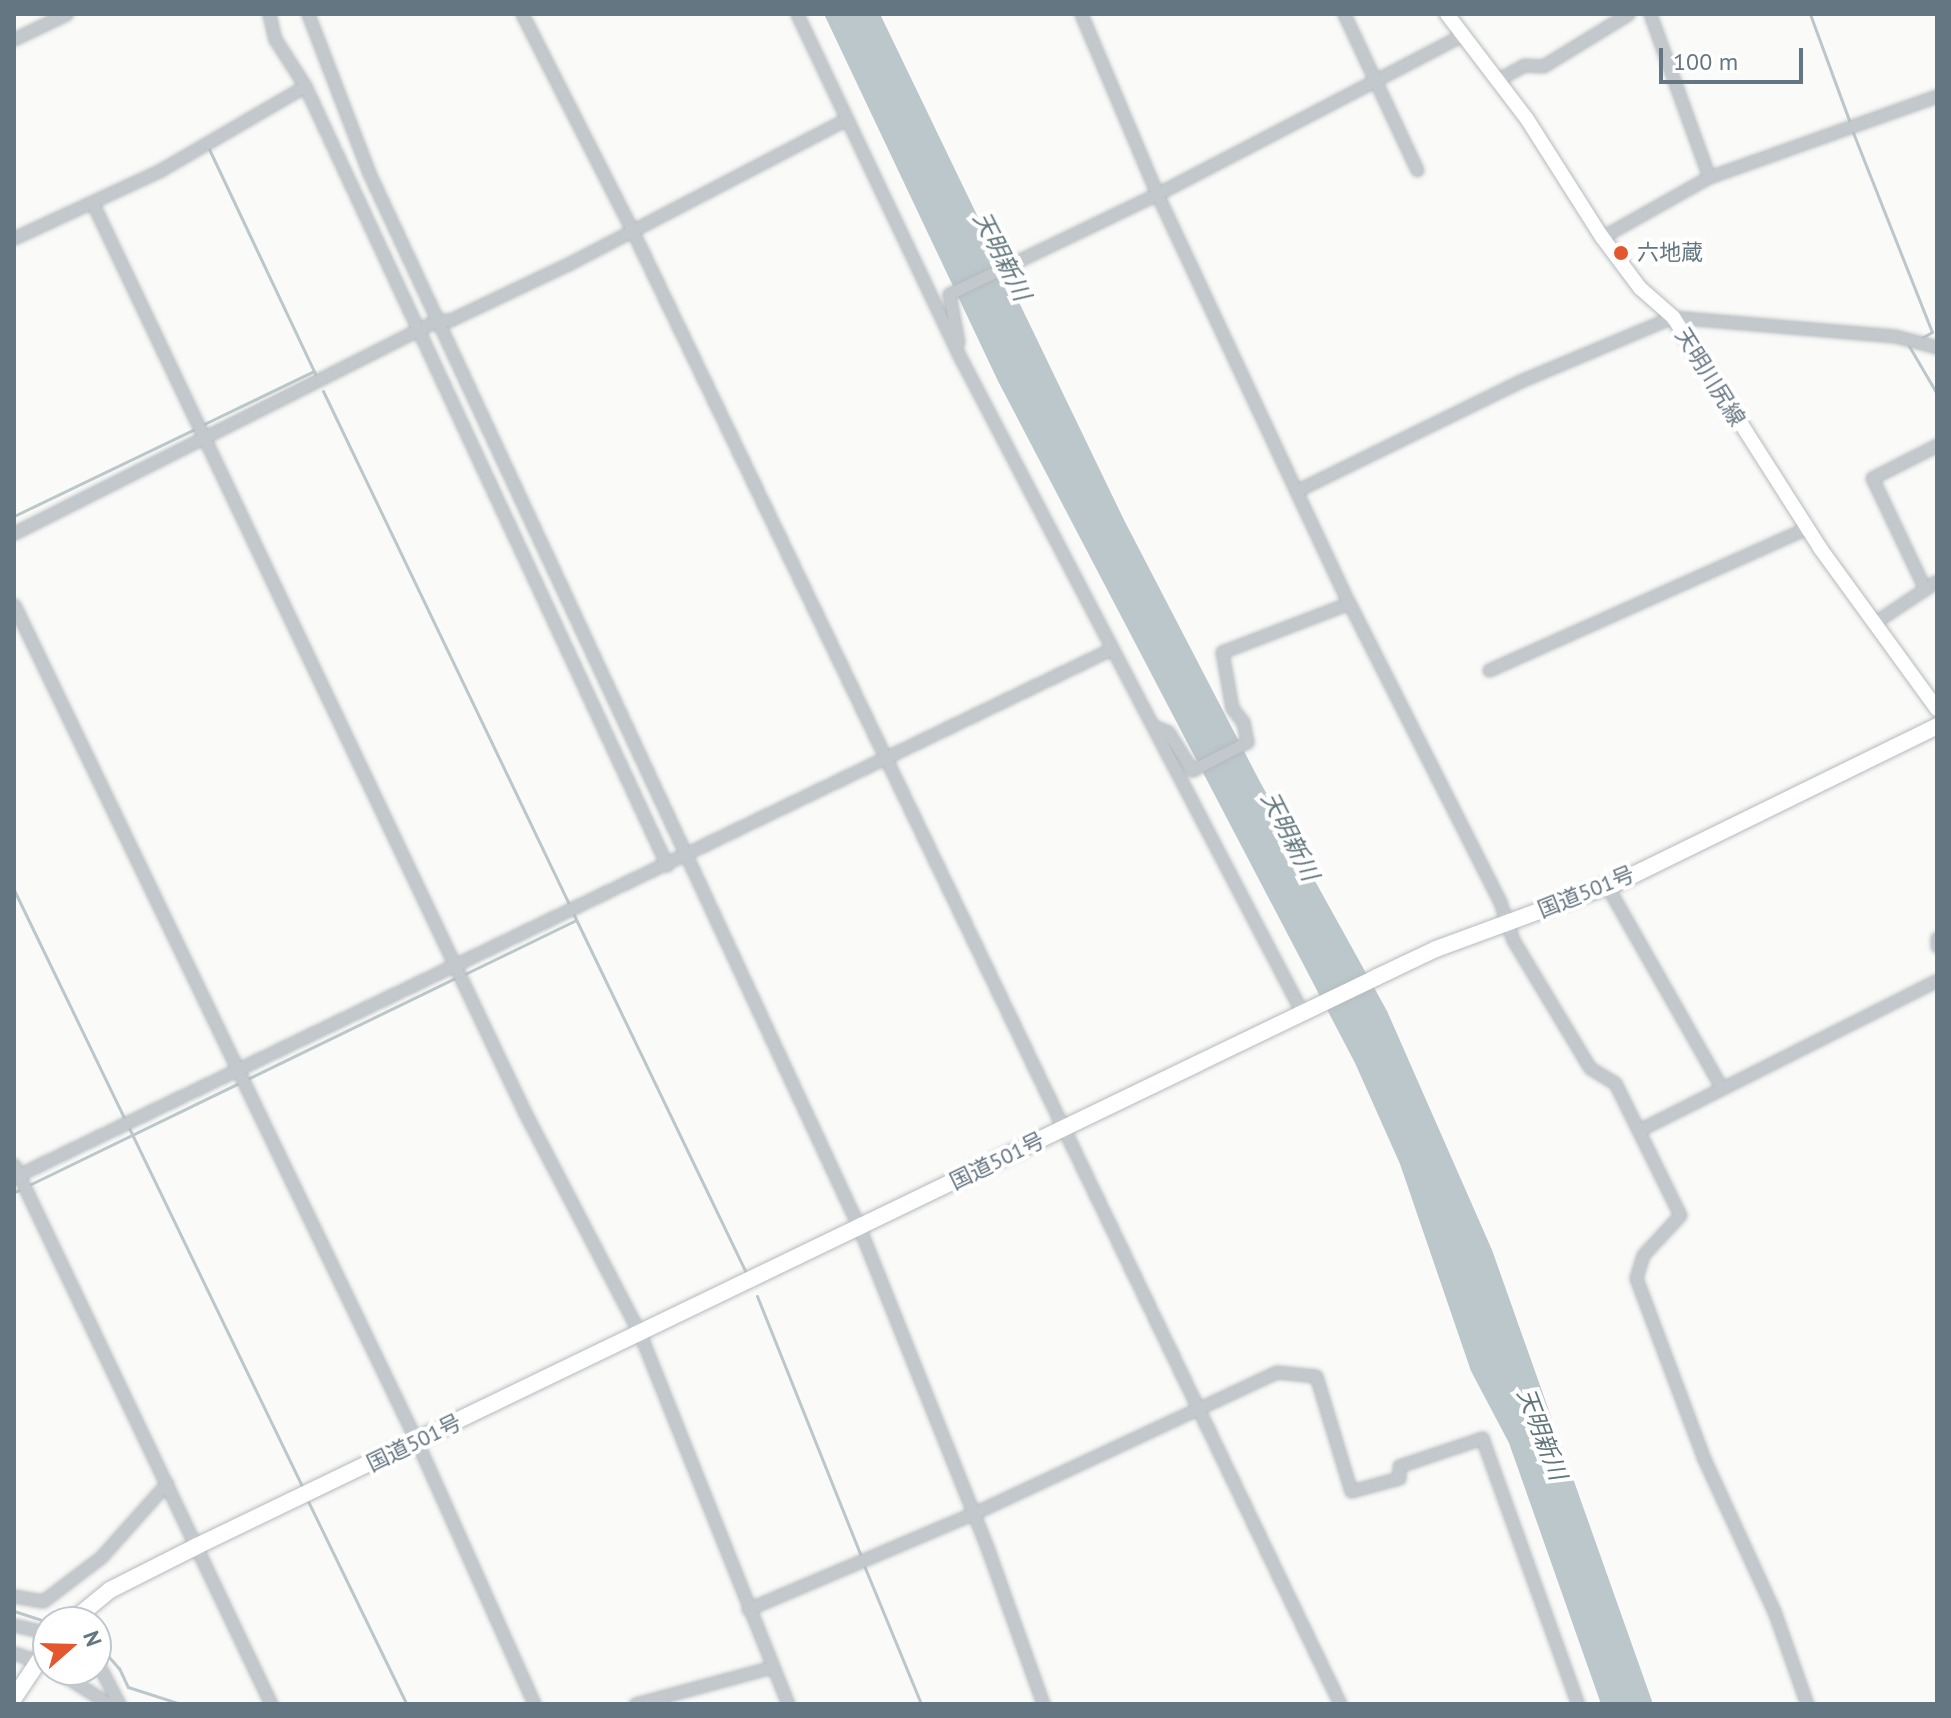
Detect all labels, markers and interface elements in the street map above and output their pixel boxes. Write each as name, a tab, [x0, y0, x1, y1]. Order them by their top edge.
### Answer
scale bar	[1663, 32, 1807, 82]
text: 100 m	[1673, 46, 1738, 77]
water label: 天明新川	[967, 207, 1037, 305]
place label: 六地蔵	[1637, 240, 1703, 266]
marker: 六地蔵	[1612, 244, 1630, 262]
street label: 天明川尻線	[1670, 323, 1750, 431]
water label: 天明新川	[1255, 787, 1325, 885]
street label: 国道501号	[1534, 861, 1638, 923]
street label: 国道501号	[945, 1127, 1049, 1195]
water label: 天明新川	[1511, 1384, 1573, 1484]
street label: 国道501号	[362, 1409, 466, 1477]
north arrow	[32, 1606, 112, 1686]
text: N	[77, 1627, 108, 1650]

